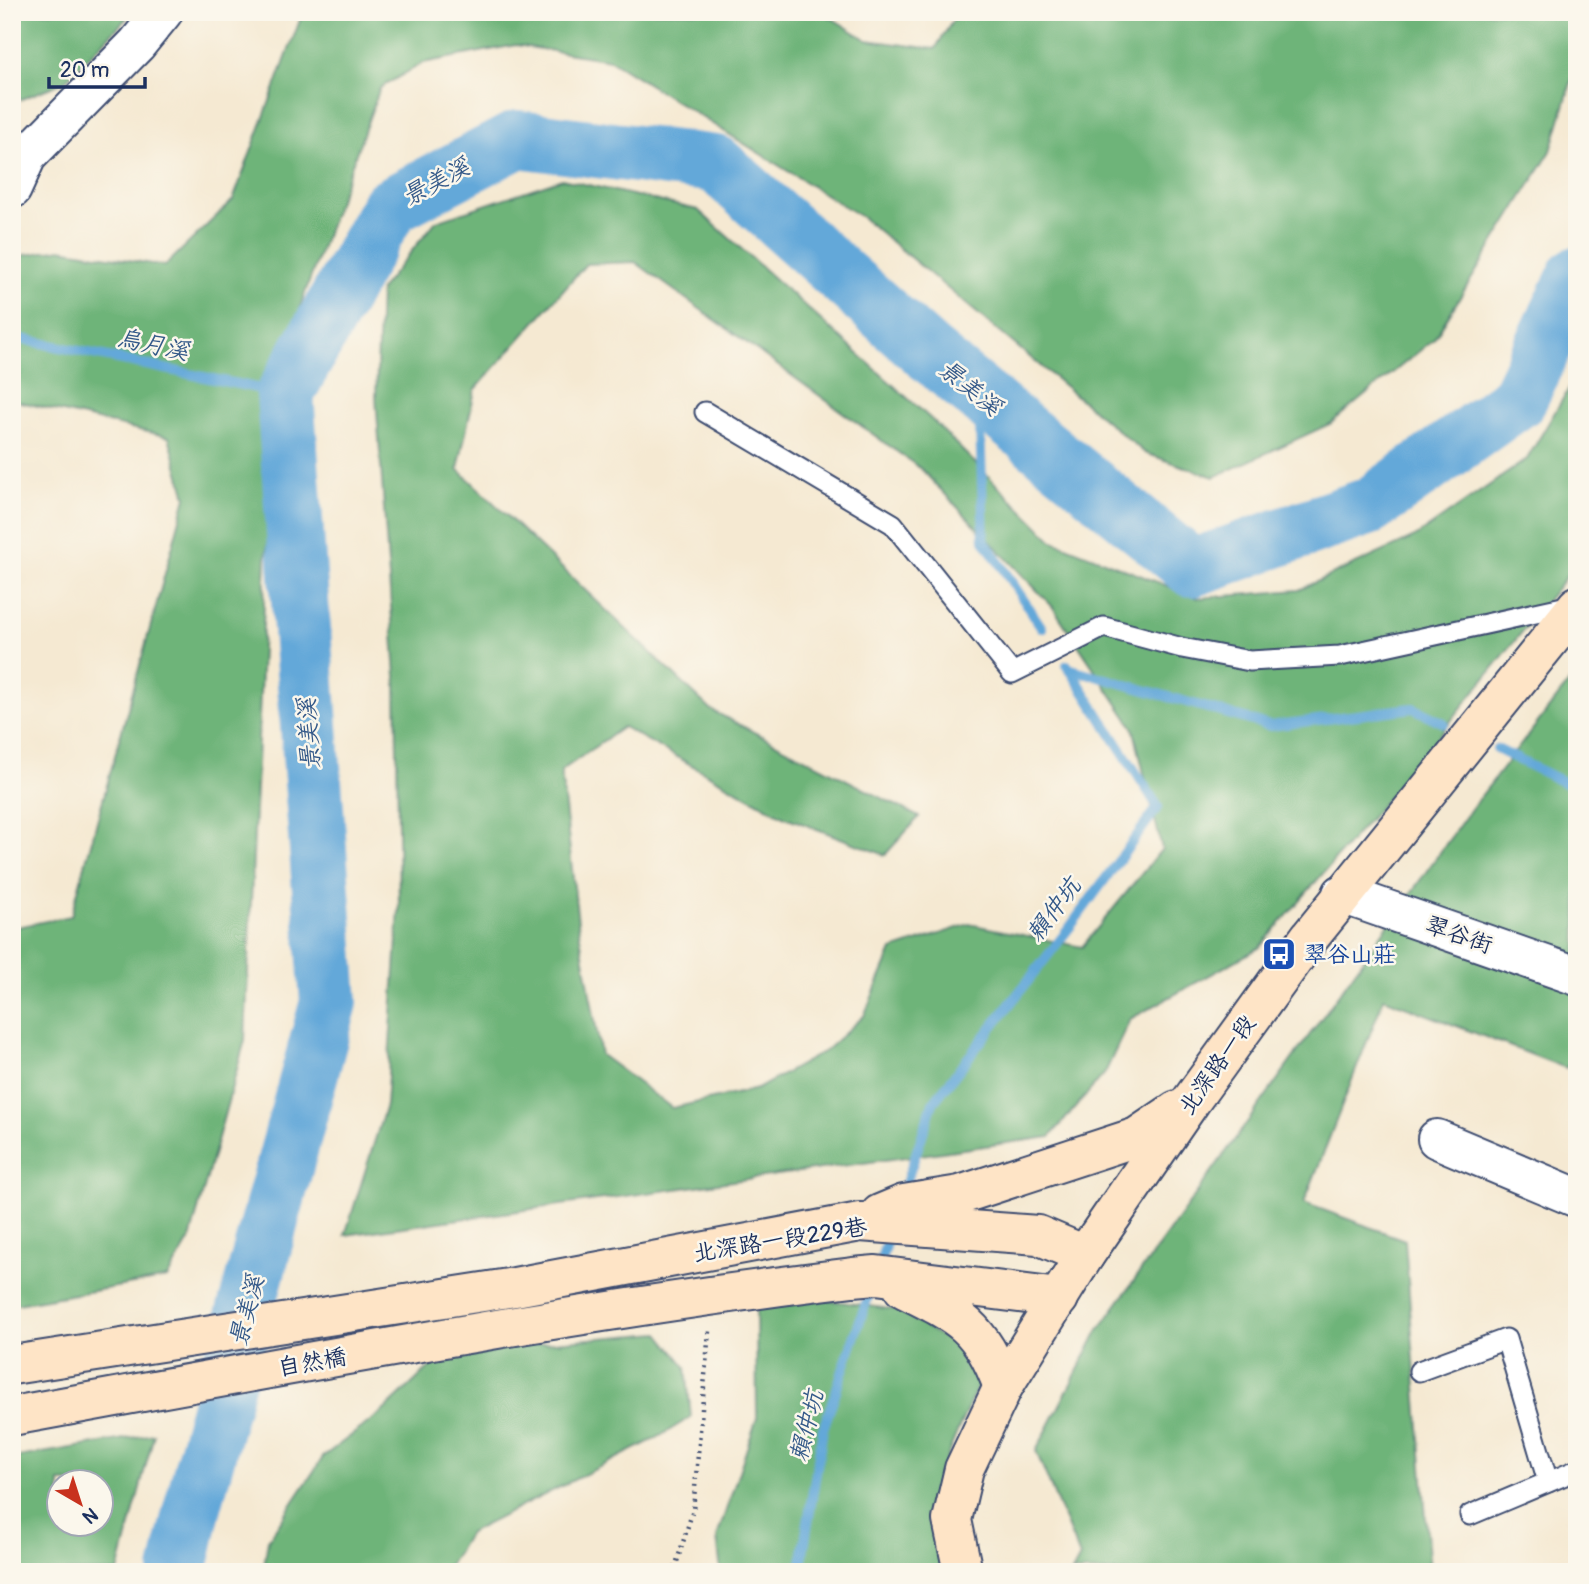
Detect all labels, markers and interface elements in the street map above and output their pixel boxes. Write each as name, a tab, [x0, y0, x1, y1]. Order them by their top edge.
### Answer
scale bar	[49, 46, 145, 90]
text: 20 m	[60, 57, 109, 84]
water label: 景美溪	[397, 151, 476, 212]
water label: 烏月溪	[115, 323, 193, 367]
water label: 景美溪	[933, 354, 1009, 423]
water label: 景美溪	[292, 695, 326, 771]
water label: 賴仲坑	[1021, 870, 1089, 947]
street label: 翠谷街	[1422, 910, 1496, 960]
bus stop icon: 翠谷山莊	[1260, 935, 1298, 973]
place label: 翠谷山莊	[1304, 940, 1396, 969]
street label: 北深路一段	[1172, 1010, 1262, 1120]
street label: 北深路一段229巷	[691, 1212, 870, 1268]
water label: 景美溪	[224, 1271, 271, 1350]
street label: 自然橋	[276, 1342, 348, 1382]
water label: 賴仲坑	[784, 1385, 831, 1464]
north arrow	[46, 1468, 116, 1538]
text: N	[77, 1502, 103, 1529]

